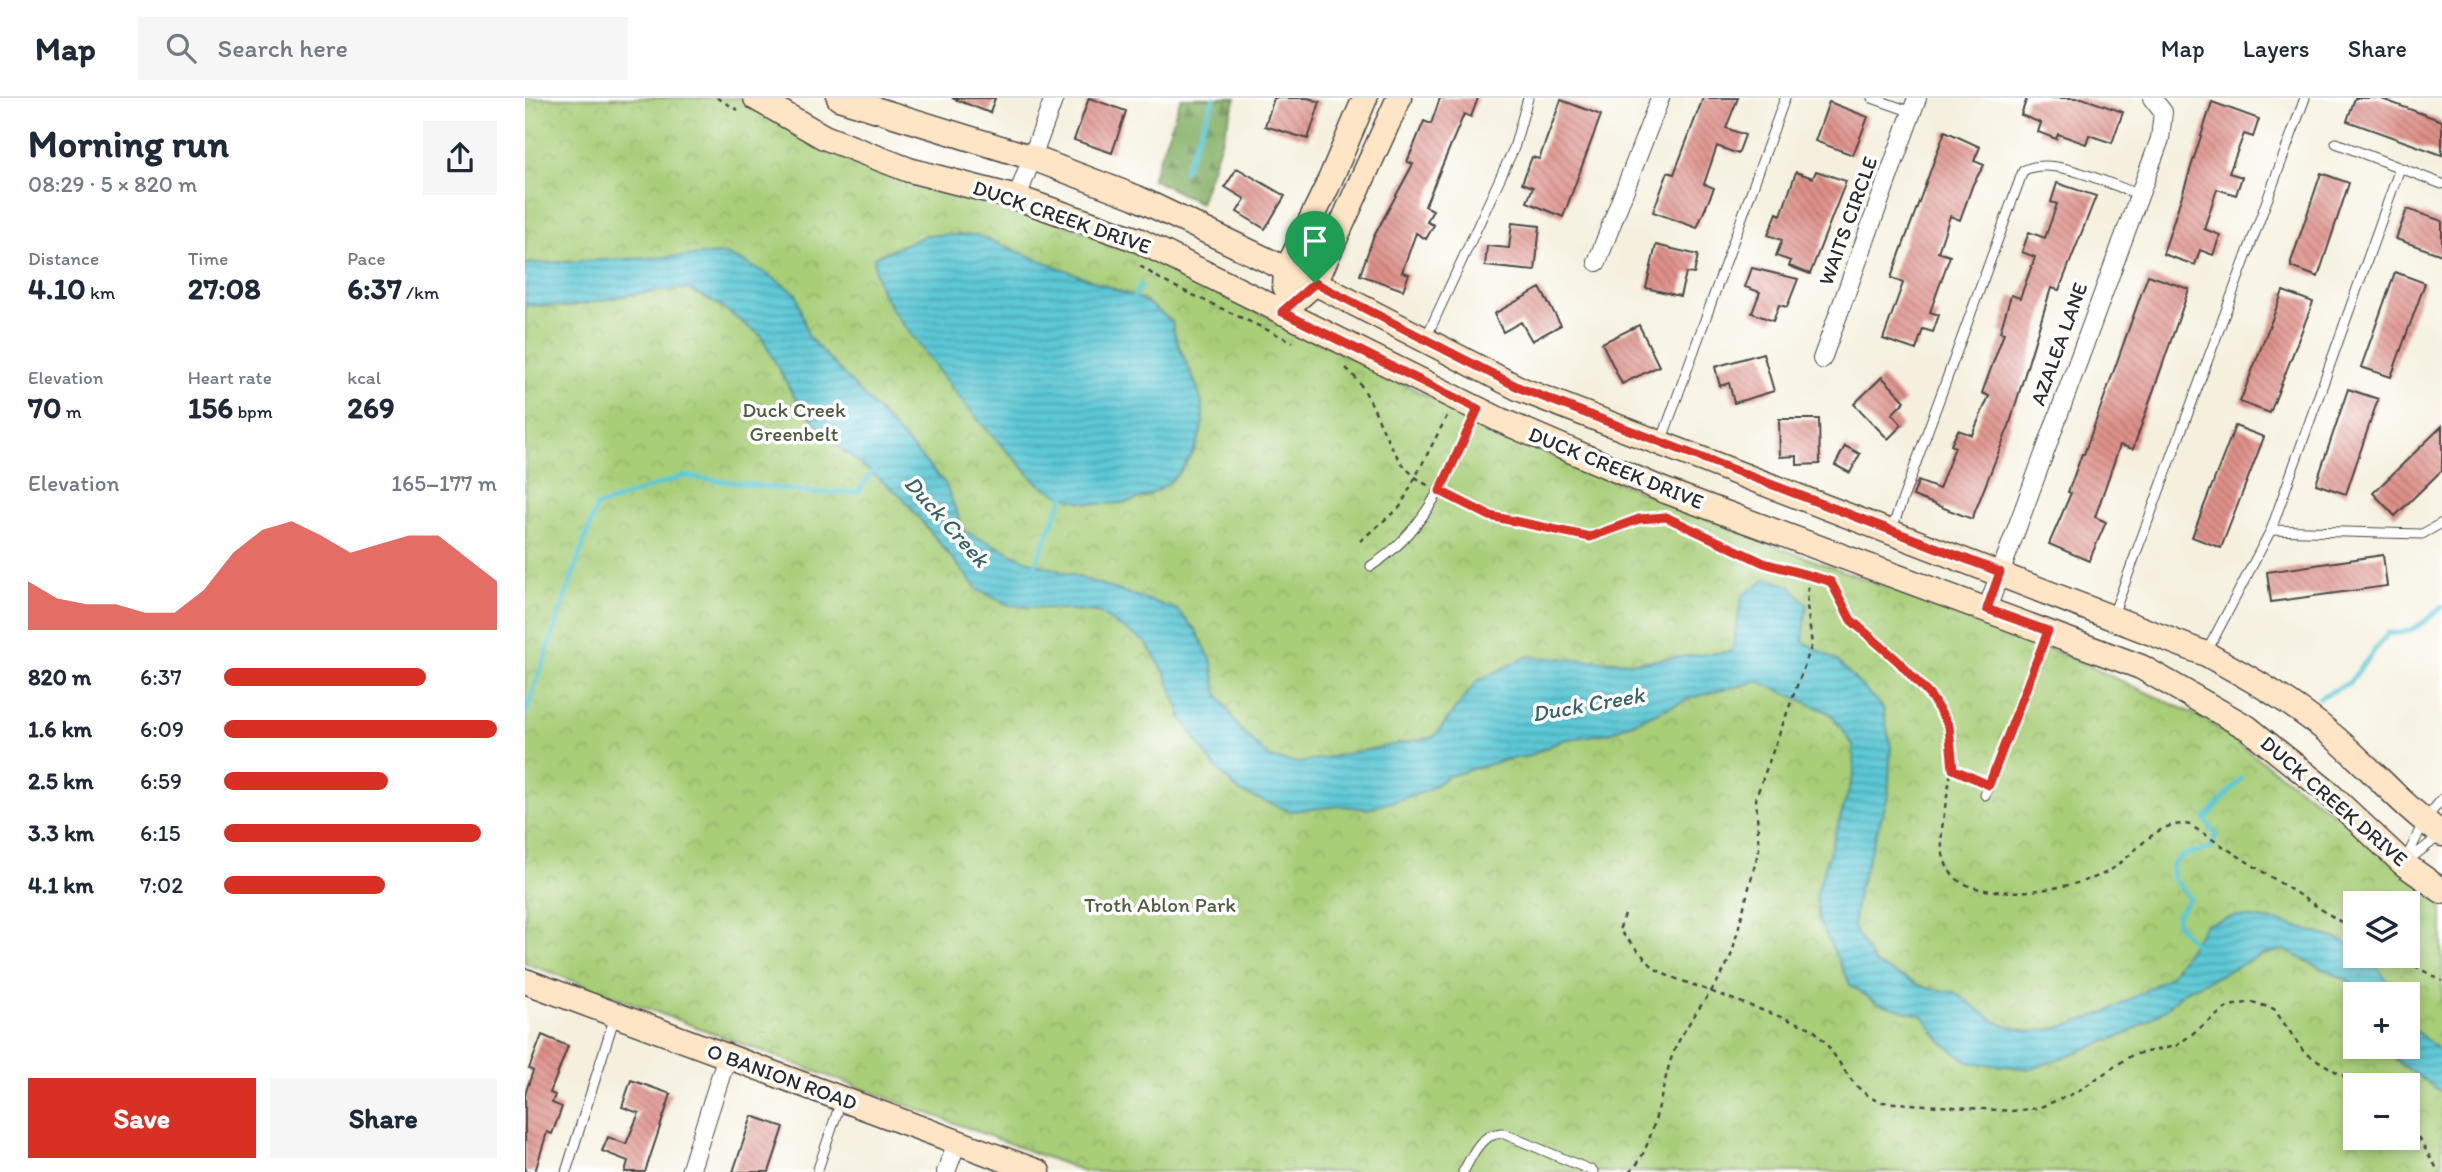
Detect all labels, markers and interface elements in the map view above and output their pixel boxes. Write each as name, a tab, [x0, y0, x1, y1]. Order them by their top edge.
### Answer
search box	[138, 17, 628, 80]
text: Map	[35, 29, 96, 68]
icon: search	[162, 29, 200, 67]
text: Search here	[218, 32, 348, 64]
text: Map	[2161, 34, 2205, 63]
text: Layers	[2243, 34, 2310, 63]
text: Share	[2348, 34, 2407, 63]
text: Morning run	[28, 121, 229, 167]
button: share	[423, 121, 497, 195]
street label: WAITS CIRCLE	[1813, 153, 1882, 289]
text: 08:29 · 5 × 820 m	[28, 170, 197, 198]
street label: DUCK CREEK DRIVE	[970, 174, 1155, 259]
pin	[1285, 211, 1345, 283]
icon: arrive	[1296, 222, 1334, 260]
text: Distance	[28, 247, 99, 270]
text: Time	[188, 247, 228, 270]
text: Pace	[347, 247, 385, 270]
text: 4.10	[28, 270, 86, 307]
text: 27:08	[188, 270, 261, 307]
text: 6:37	[347, 270, 402, 307]
street label: AZALEA LANE	[2025, 279, 2092, 409]
text: km	[86, 281, 115, 304]
text: /km	[402, 281, 439, 304]
text: Elevation	[28, 366, 104, 389]
text: Heart rate	[188, 366, 272, 389]
text: kcal	[347, 366, 381, 389]
text: 70	[28, 389, 61, 426]
text: 156	[188, 389, 233, 426]
text: 269	[347, 389, 395, 426]
park label: Duck Creek Greenbelt	[742, 397, 846, 446]
text: m	[61, 400, 82, 423]
text: bpm	[233, 400, 273, 423]
street label: DUCK CREEK DRIVE	[1525, 421, 1708, 514]
text: Elevation	[28, 469, 119, 497]
text: 165–177 m	[391, 469, 497, 497]
water label: Duck Creek	[899, 469, 996, 573]
text: 820 m	[28, 663, 91, 691]
text: 6:37	[140, 663, 182, 691]
water label: Duck Creek	[1530, 680, 1647, 728]
text: 1.6 km	[28, 715, 92, 743]
text: 6:09	[140, 715, 184, 743]
street label: DUCK CREEK DRIVE	[2256, 730, 2413, 871]
text: 2.5 km	[28, 767, 93, 795]
text: 6:59	[140, 767, 182, 795]
text: 3.3 km	[28, 819, 94, 847]
text: 6:15	[140, 819, 181, 847]
text: 4.1 km	[28, 871, 94, 899]
text: 7:02	[140, 871, 183, 899]
map controls	[2343, 891, 2420, 1150]
button: layers	[2343, 891, 2420, 968]
park label: Troth Ablon Park	[1084, 892, 1236, 917]
button: +	[2343, 982, 2420, 1059]
street label: O BANION ROAD	[704, 1038, 861, 1115]
button: −	[2343, 1073, 2420, 1150]
button: Save	[28, 1078, 256, 1158]
button: Share	[270, 1078, 497, 1158]

